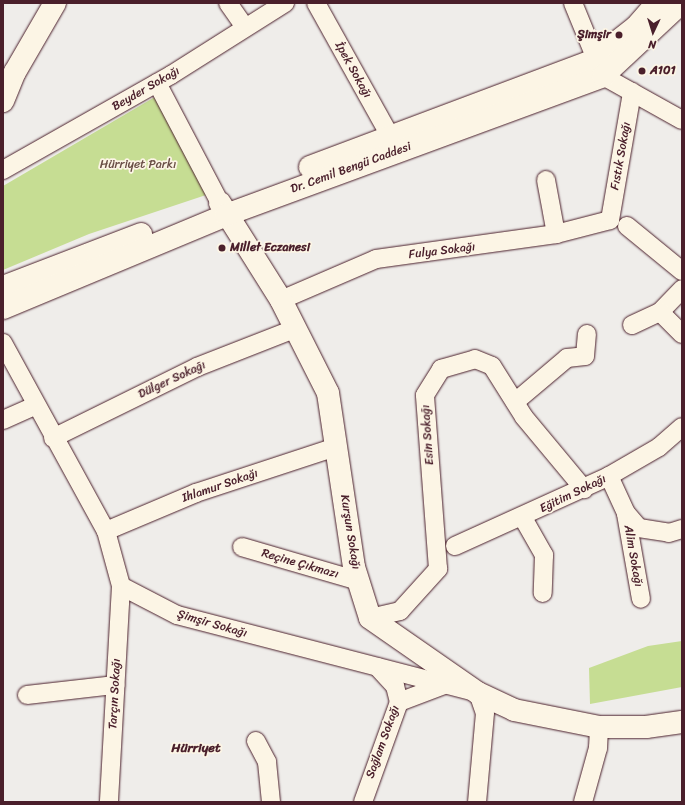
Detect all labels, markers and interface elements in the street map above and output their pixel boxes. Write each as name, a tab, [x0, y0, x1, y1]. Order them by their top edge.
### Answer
north arrow	[633, 12, 673, 52]
place label: Şimşir	[577, 28, 611, 42]
marker: Şimşir	[614, 30, 624, 40]
text: N	[648, 35, 657, 54]
street label: İpek Sokağı	[332, 39, 374, 101]
street label: Beyder Sokağı	[110, 64, 182, 114]
place label: A101	[650, 64, 676, 78]
marker: A101	[637, 66, 647, 76]
street label: Fıstık Sokağı	[608, 121, 634, 191]
street label: Dr. Cemil Bengü Caddesi	[289, 140, 413, 196]
park label: Hürriyet Parkı	[100, 158, 176, 172]
street label: Fulya Sokağı	[408, 240, 476, 262]
place label: Millet Eczanesi	[230, 241, 310, 255]
marker: Millet Eczanesi	[217, 243, 227, 253]
street label: Dülger Sokağı	[136, 358, 208, 402]
street label: Esin Sokağı	[419, 404, 437, 466]
street label: Ihlamur Sokağı	[180, 466, 260, 506]
street label: Eğitim Sokağı	[537, 472, 609, 516]
street label: Kurşun Sokağı	[337, 494, 363, 570]
street label: Alim Sokağı	[620, 524, 646, 588]
street label: Reçine Çıkmazı	[260, 546, 340, 582]
street label: Şimşir Sokağı	[175, 607, 249, 641]
street label: Tarçın Sokağı	[106, 658, 124, 730]
street label: Sağlam Sokağı	[363, 703, 403, 781]
district label: Hürriyet	[171, 740, 221, 756]

